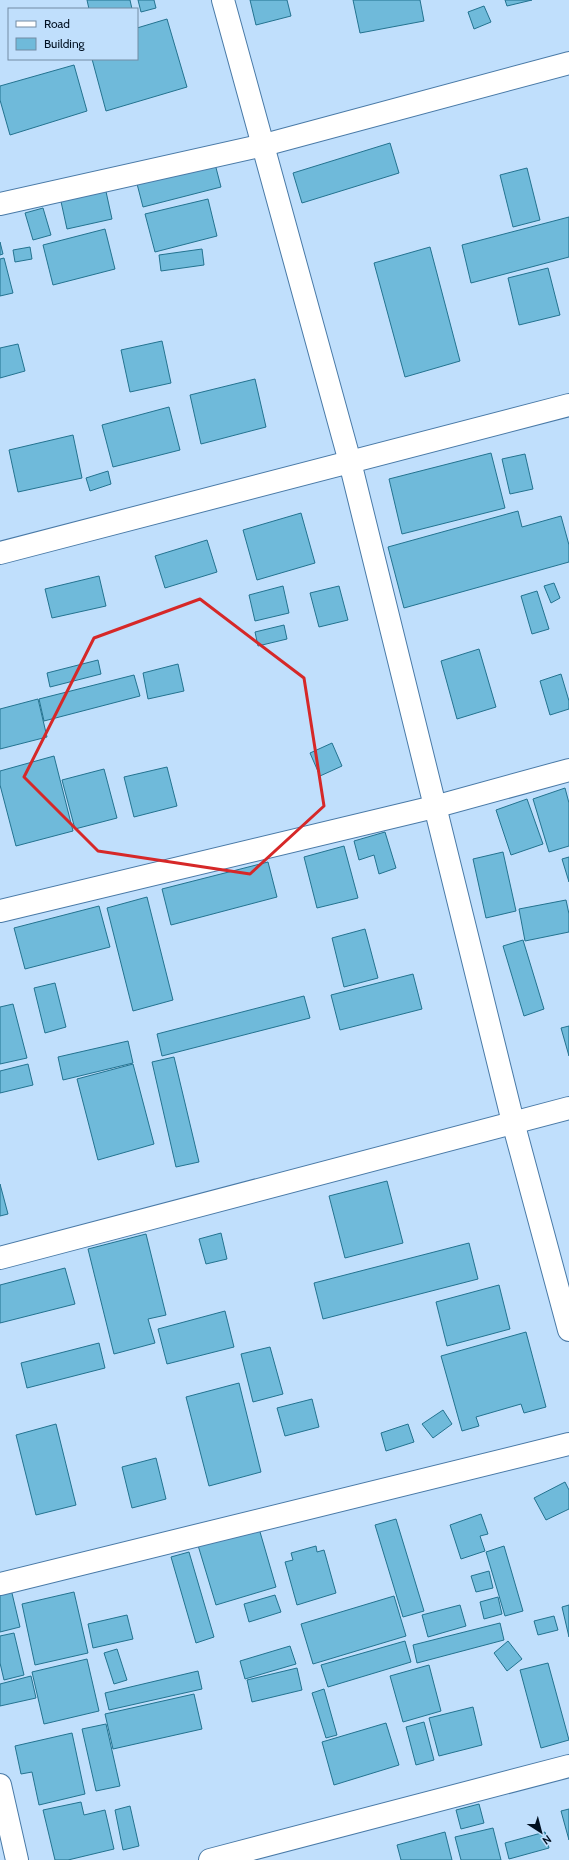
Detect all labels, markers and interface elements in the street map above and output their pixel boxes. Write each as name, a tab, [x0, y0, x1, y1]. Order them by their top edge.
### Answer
legend	[8, 8, 138, 60]
text: Road	[44, 16, 70, 31]
text: Building	[44, 36, 86, 51]
north arrow	[521, 1812, 561, 1852]
text: N	[540, 1832, 554, 1848]

